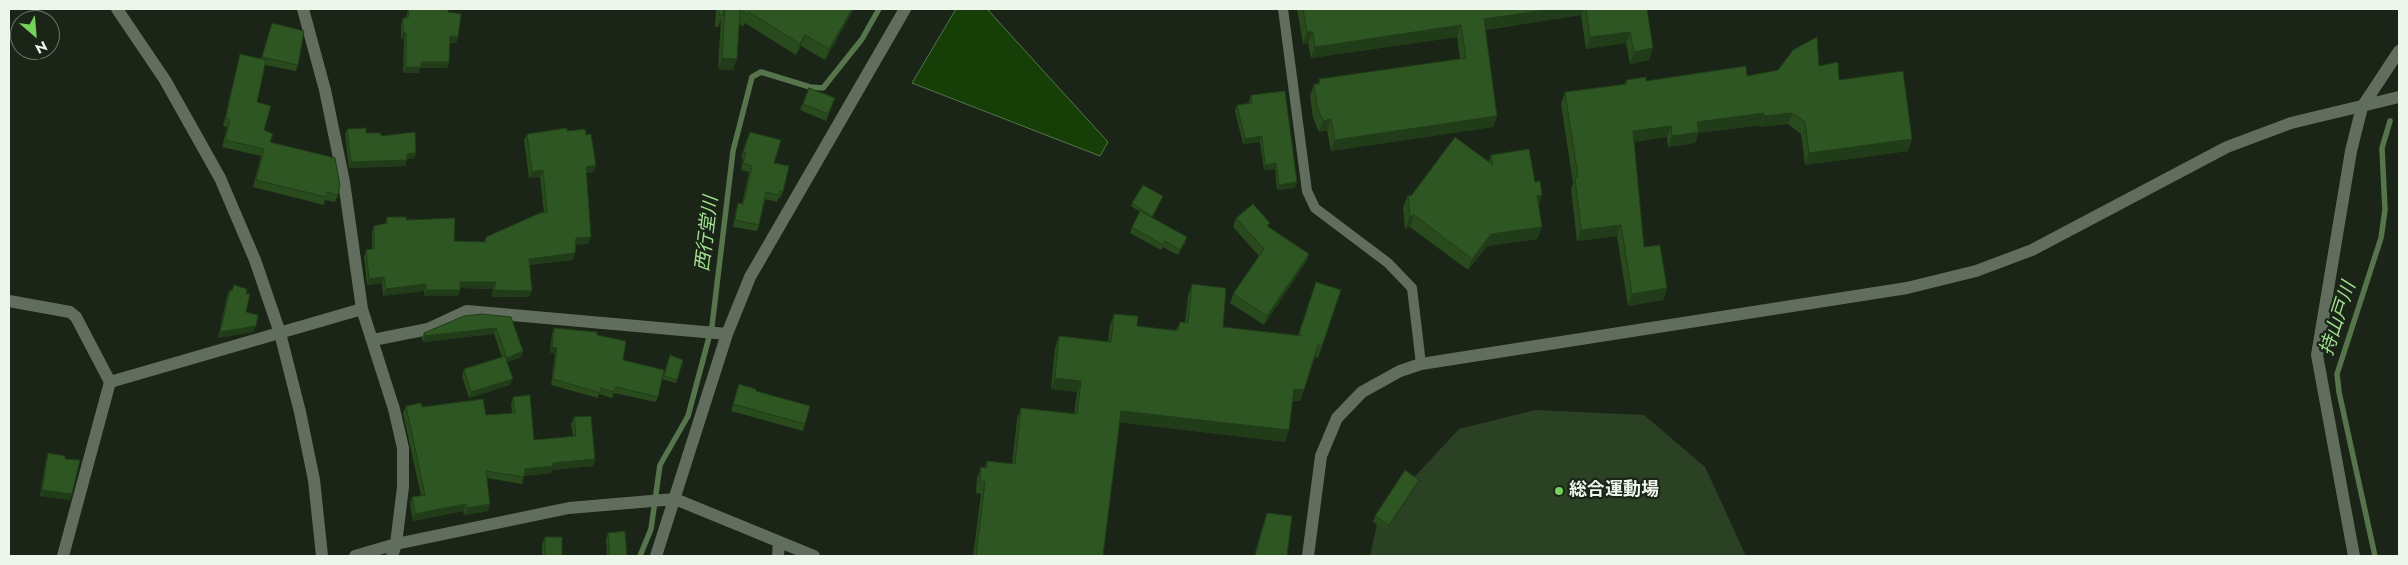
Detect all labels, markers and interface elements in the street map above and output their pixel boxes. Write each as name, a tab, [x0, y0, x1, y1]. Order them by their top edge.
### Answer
north arrow	[10, 10, 60, 60]
text: N	[32, 36, 51, 59]
water label: 西行堂川	[692, 195, 724, 273]
water label: 持山戸川	[2316, 279, 2362, 359]
place label: 総合運動場	[1569, 480, 1659, 502]
marker: 総合運動場	[1553, 485, 1565, 497]

